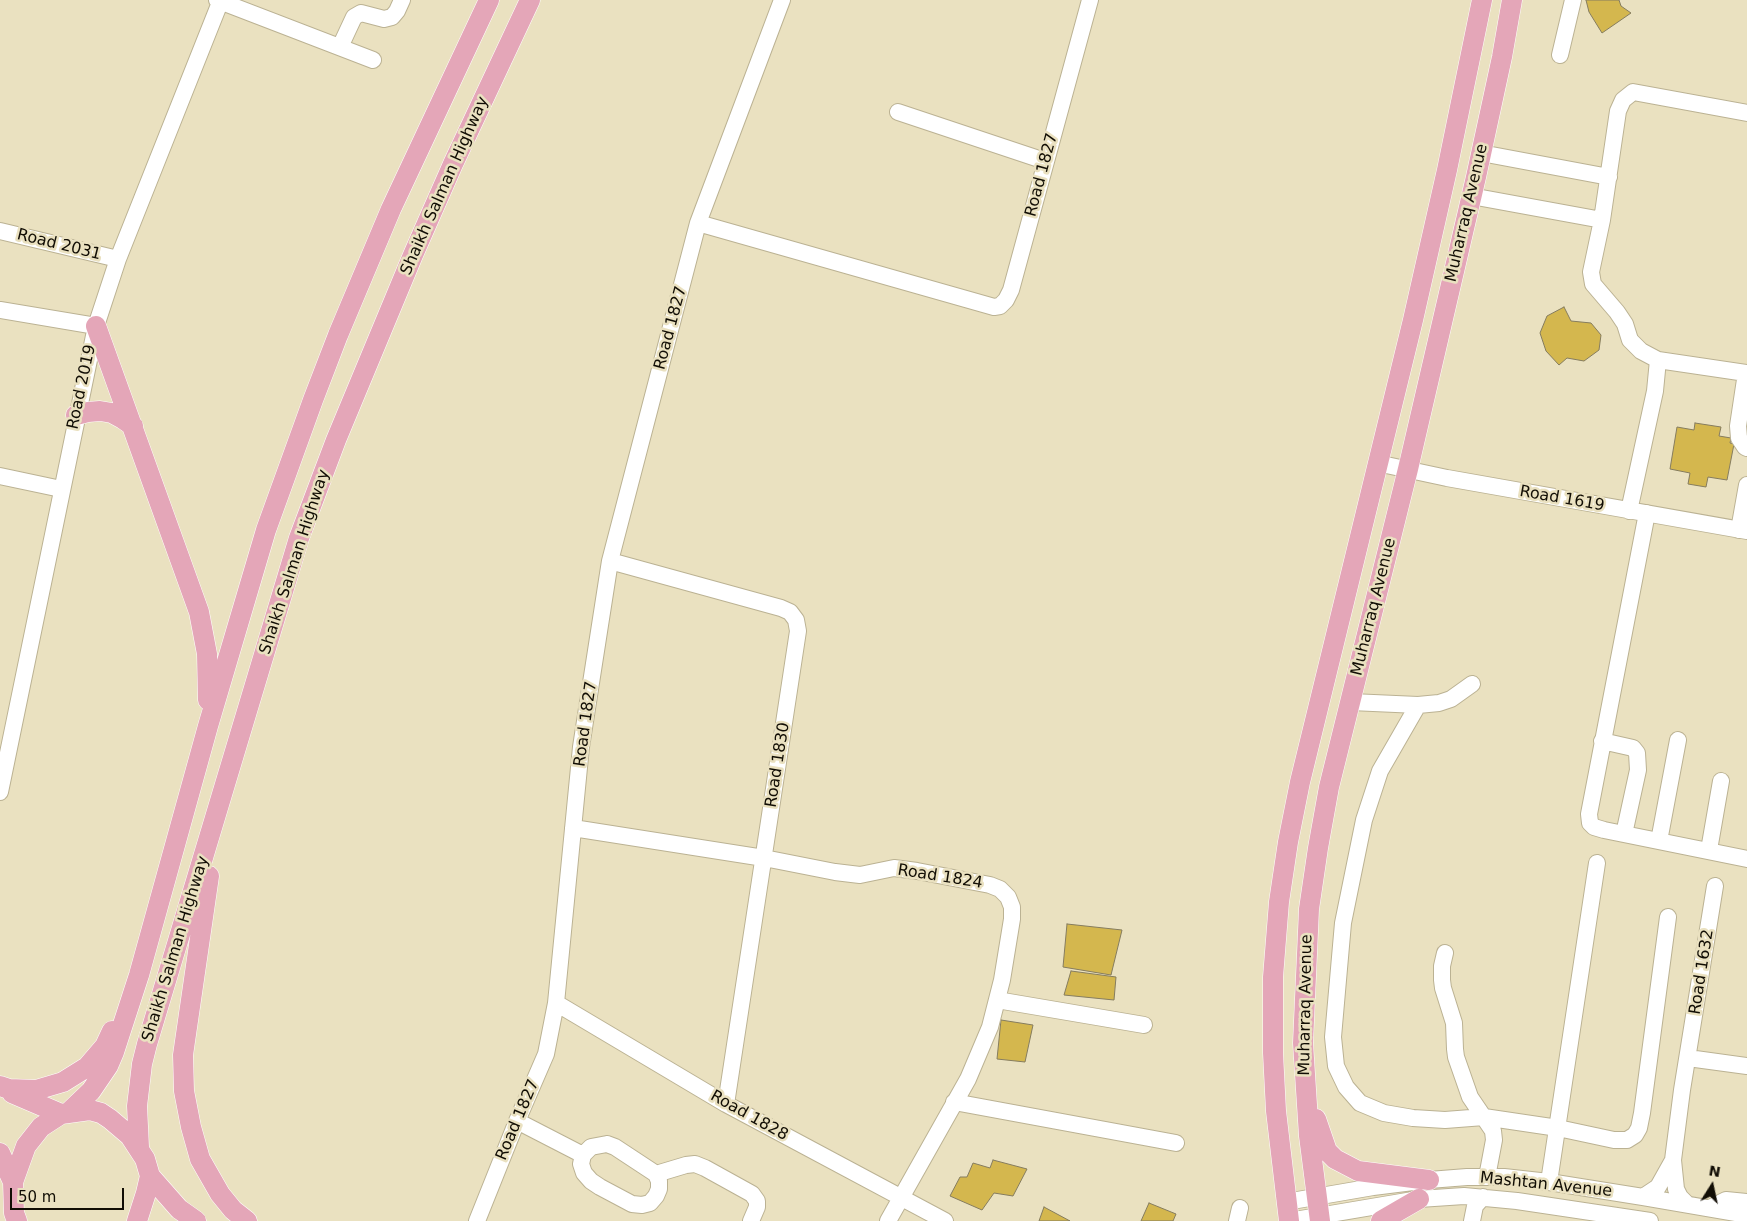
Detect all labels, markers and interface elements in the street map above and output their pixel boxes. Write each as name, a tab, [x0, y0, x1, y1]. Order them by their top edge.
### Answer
street label: Shaikh Salman Highway	[397, 94, 493, 278]
street label: Road 1827	[1022, 131, 1062, 219]
street label: Muharraq Avenue	[1442, 142, 1492, 284]
street label: Road 2031	[15, 225, 103, 265]
street label: Road 1827	[651, 284, 691, 372]
street label: Road 2019	[64, 343, 100, 431]
street label: Shaikh Salman Highway	[256, 467, 334, 657]
street label: Road 1619	[1518, 482, 1606, 516]
street label: Muharraq Avenue	[1348, 536, 1400, 678]
street label: Road 1827	[571, 680, 601, 768]
street label: Road 1830	[762, 721, 794, 809]
street label: Shaikh Salman Highway	[139, 854, 213, 1044]
street label: Road 1824	[896, 861, 984, 893]
street label: Road 1632	[1686, 928, 1718, 1016]
street label: Muharraq Avenue	[1295, 934, 1317, 1076]
street label: Road 1827	[492, 1077, 544, 1163]
street label: Road 1828	[707, 1087, 791, 1145]
north arrow	[1687, 1161, 1737, 1211]
text: N	[1707, 1162, 1722, 1180]
street label: Mashtan Avenue	[1479, 1169, 1613, 1201]
scale bar	[12, 1178, 126, 1210]
text: 50 m	[18, 1188, 56, 1206]

